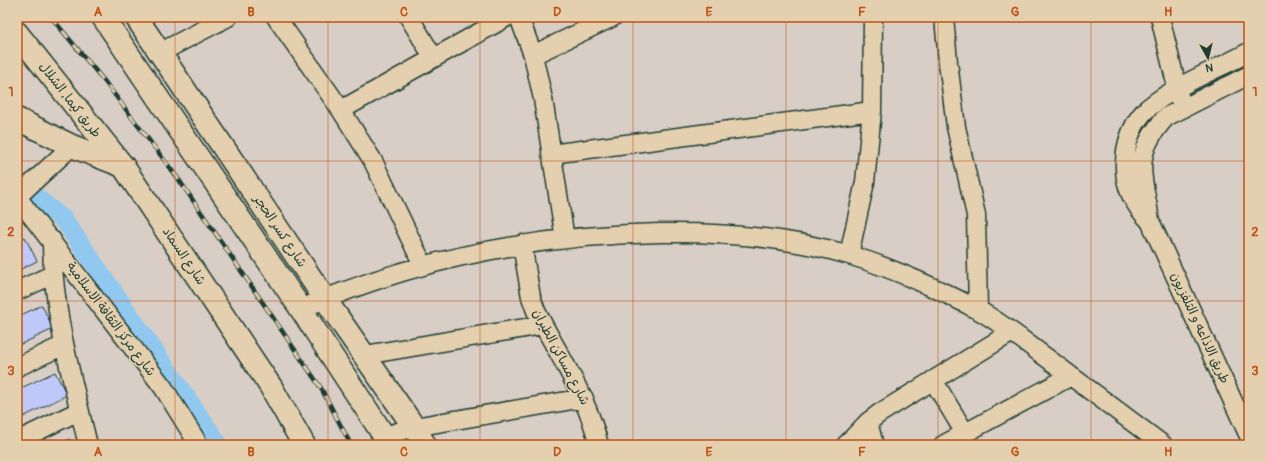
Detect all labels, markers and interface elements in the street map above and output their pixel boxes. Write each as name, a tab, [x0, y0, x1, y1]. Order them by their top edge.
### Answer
text: A	[94, 4, 103, 20]
text: B	[247, 4, 255, 20]
text: C	[400, 4, 408, 20]
text: D	[553, 4, 561, 20]
text: E	[706, 4, 713, 20]
text: F	[858, 4, 866, 20]
text: G	[1011, 4, 1020, 20]
text: H	[1164, 4, 1172, 20]
north arrow	[1188, 38, 1228, 78]
street label: طريق كيما, الشلال	[35, 59, 105, 141]
text: N	[1204, 60, 1214, 74]
text: 1	[8, 84, 14, 100]
text: 1	[1252, 84, 1258, 100]
street label: شارع كسر الحجر	[249, 191, 310, 271]
text: 2	[7, 224, 15, 240]
street label: شارع السماد	[158, 224, 209, 289]
text: 2	[1251, 224, 1259, 240]
street label: شارع مركز الثقافة الاسلامية	[62, 259, 159, 380]
street label: طريق الاذاعه و التلفزيون	[1167, 270, 1233, 386]
street label: شارع مساكن الطيران	[528, 306, 593, 408]
text: 3	[7, 363, 15, 379]
text: 3	[1251, 363, 1259, 379]
text: A	[94, 444, 103, 460]
text: B	[247, 444, 255, 460]
text: C	[400, 444, 408, 460]
text: D	[553, 444, 561, 460]
text: E	[706, 444, 713, 460]
text: F	[858, 444, 866, 460]
text: G	[1011, 444, 1020, 460]
text: H	[1164, 444, 1172, 460]

